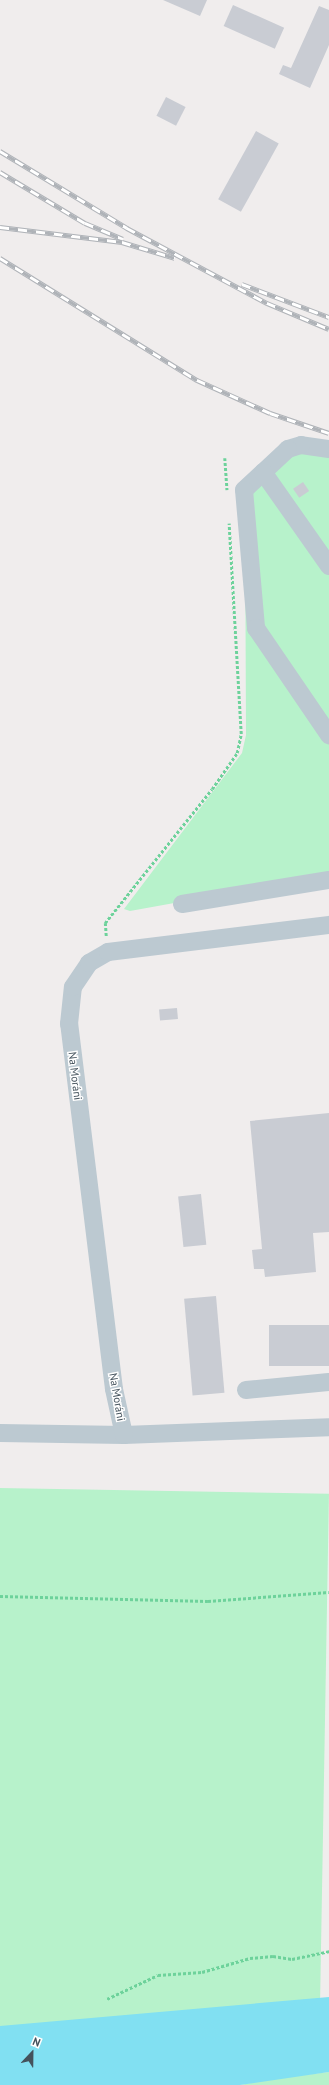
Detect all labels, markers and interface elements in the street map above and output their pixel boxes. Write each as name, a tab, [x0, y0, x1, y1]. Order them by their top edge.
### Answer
street label: Na Moráni	[65, 1051, 85, 1101]
street label: Na Moráni	[106, 1372, 128, 1422]
north arrow	[12, 2033, 52, 2073]
text: N	[31, 2034, 42, 2050]

